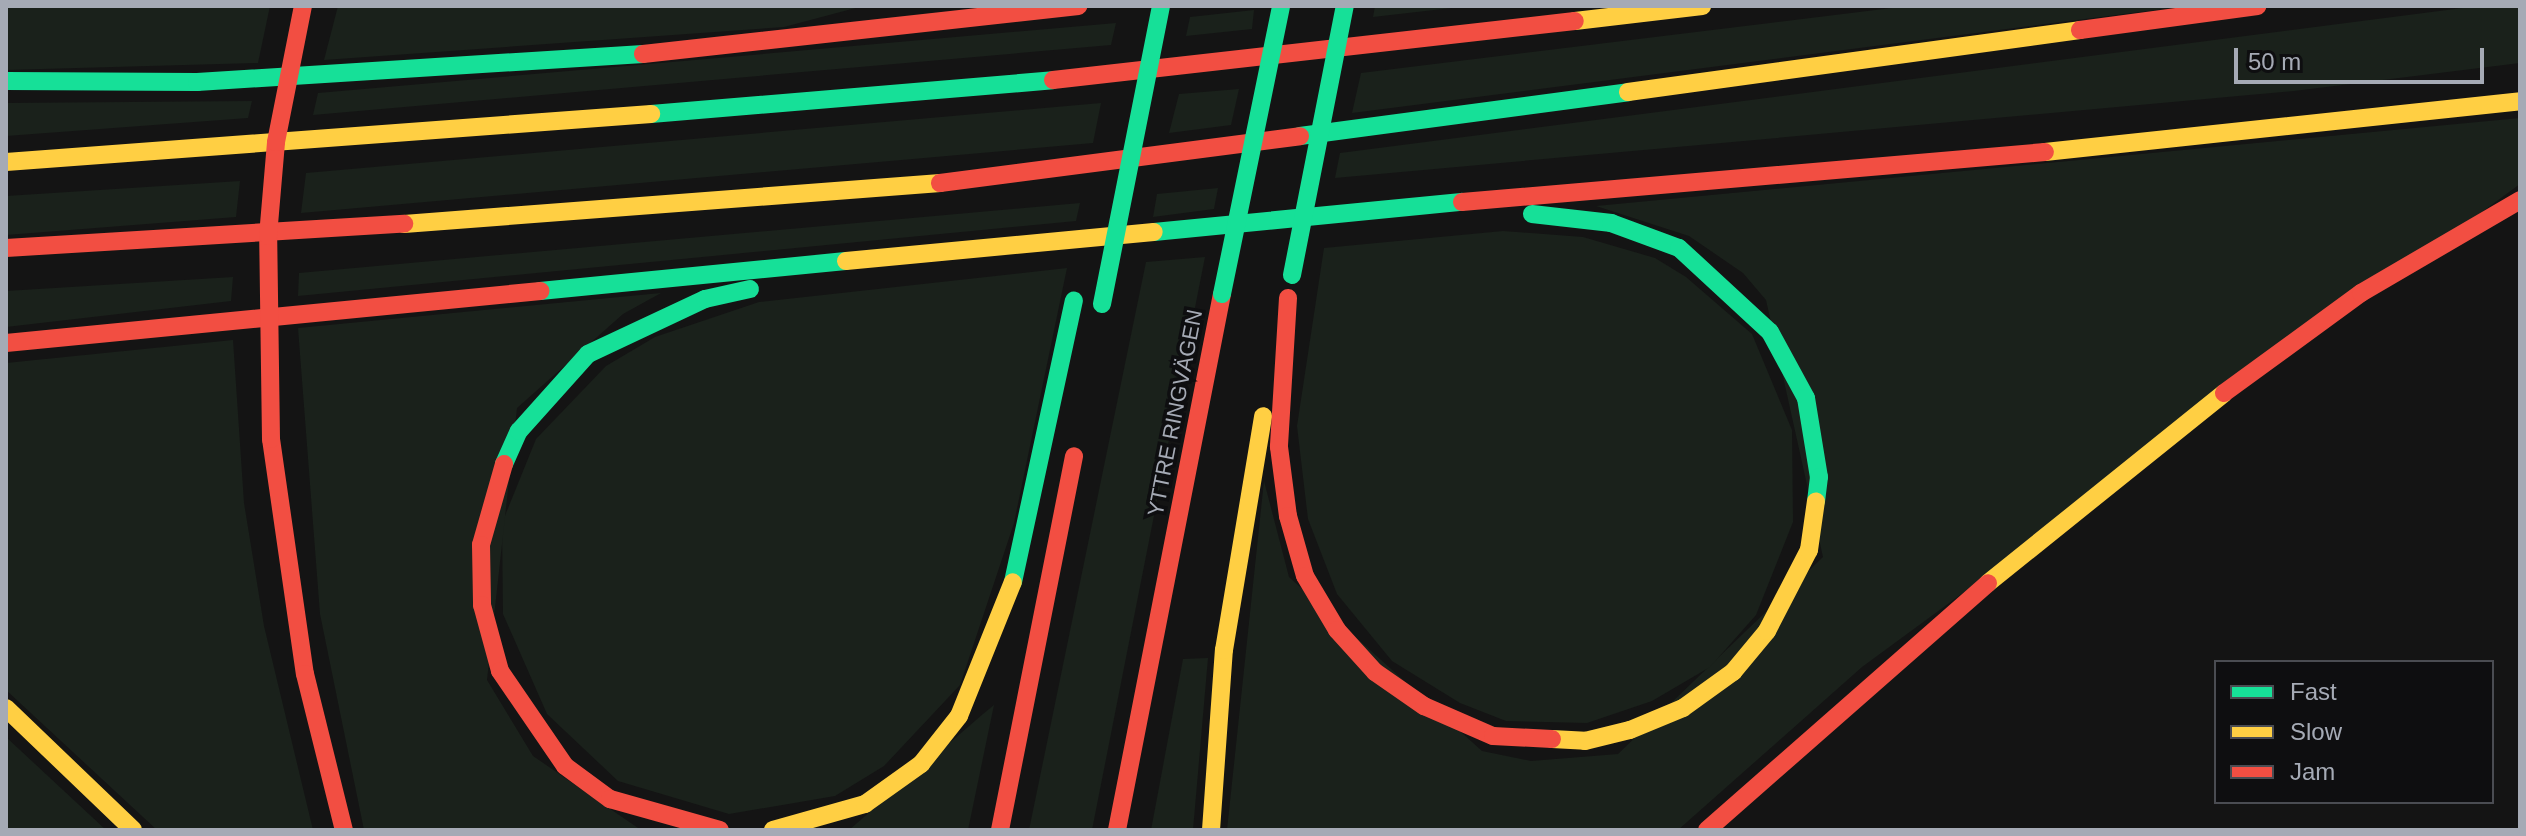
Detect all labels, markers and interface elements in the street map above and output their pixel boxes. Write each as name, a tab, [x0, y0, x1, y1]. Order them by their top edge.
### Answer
scale bar	[2238, 32, 2488, 82]
text: 50 m	[2248, 48, 2301, 75]
street label: YTTRE RINGVÄGEN	[1142, 307, 1208, 519]
legend	[2214, 660, 2494, 804]
text: Fast	[2290, 678, 2337, 705]
text: Slow	[2290, 718, 2342, 745]
text: Jam	[2290, 758, 2335, 785]

